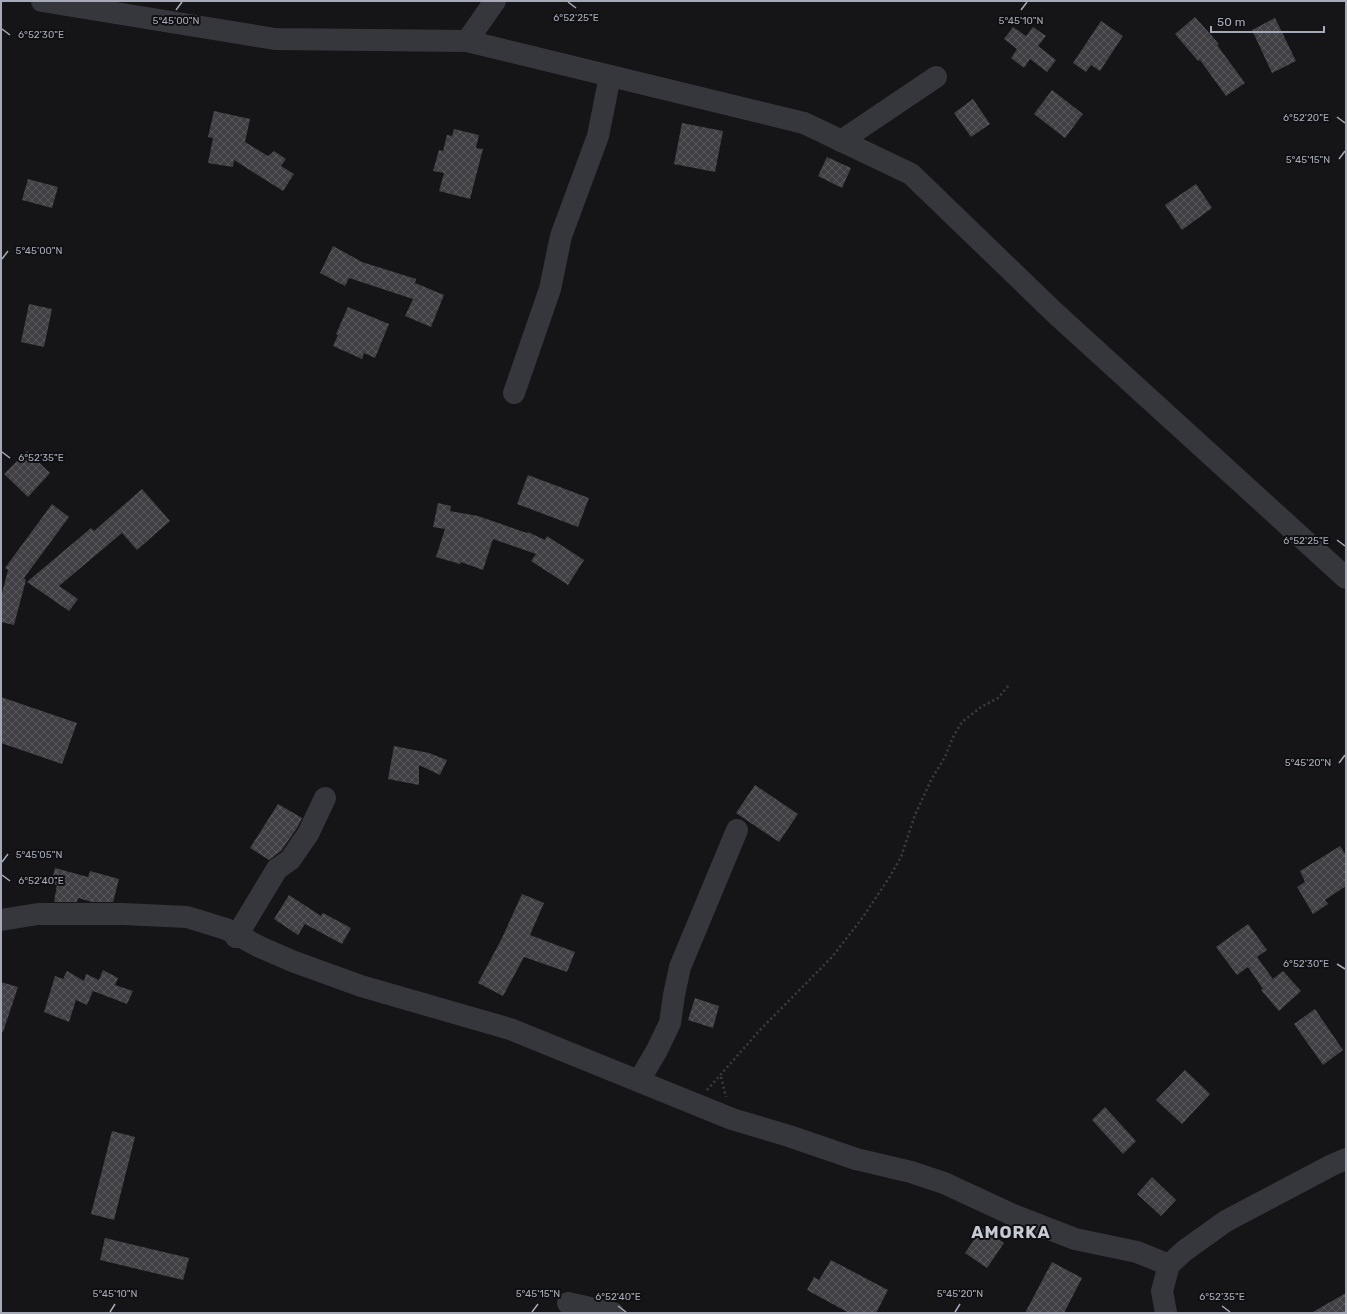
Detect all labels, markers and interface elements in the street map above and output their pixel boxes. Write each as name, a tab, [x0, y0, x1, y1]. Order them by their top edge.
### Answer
scale bar	[1211, 8, 1324, 34]
text: 6°52'25"E	[553, 12, 599, 24]
text: 5°45'00"N	[152, 15, 200, 27]
text: 5°45'10"N	[998, 15, 1044, 27]
text: 50 m	[1217, 15, 1245, 29]
text: 6°52'30"E	[18, 29, 64, 41]
text: 6°52'20"E	[1283, 112, 1329, 124]
text: 5°45'15"N	[1286, 154, 1330, 166]
text: 5°45'00"N	[15, 245, 63, 257]
text: 6°52'35"E	[18, 452, 64, 464]
text: 6°52'25"E	[1283, 535, 1329, 547]
text: 5°45'20"N	[1285, 757, 1331, 769]
text: 5°45'05"N	[16, 849, 62, 861]
text: 6°52'40"E	[18, 875, 64, 887]
text: 6°52'30"E	[1283, 958, 1329, 970]
district label: AMORKA	[971, 1222, 1051, 1242]
text: 5°45'10"N	[92, 1288, 138, 1300]
text: 5°45'15"N	[516, 1288, 560, 1300]
text: 5°45'20"N	[937, 1288, 983, 1300]
text: 6°52'40"E	[595, 1291, 641, 1303]
text: 6°52'35"E	[1199, 1291, 1245, 1303]

